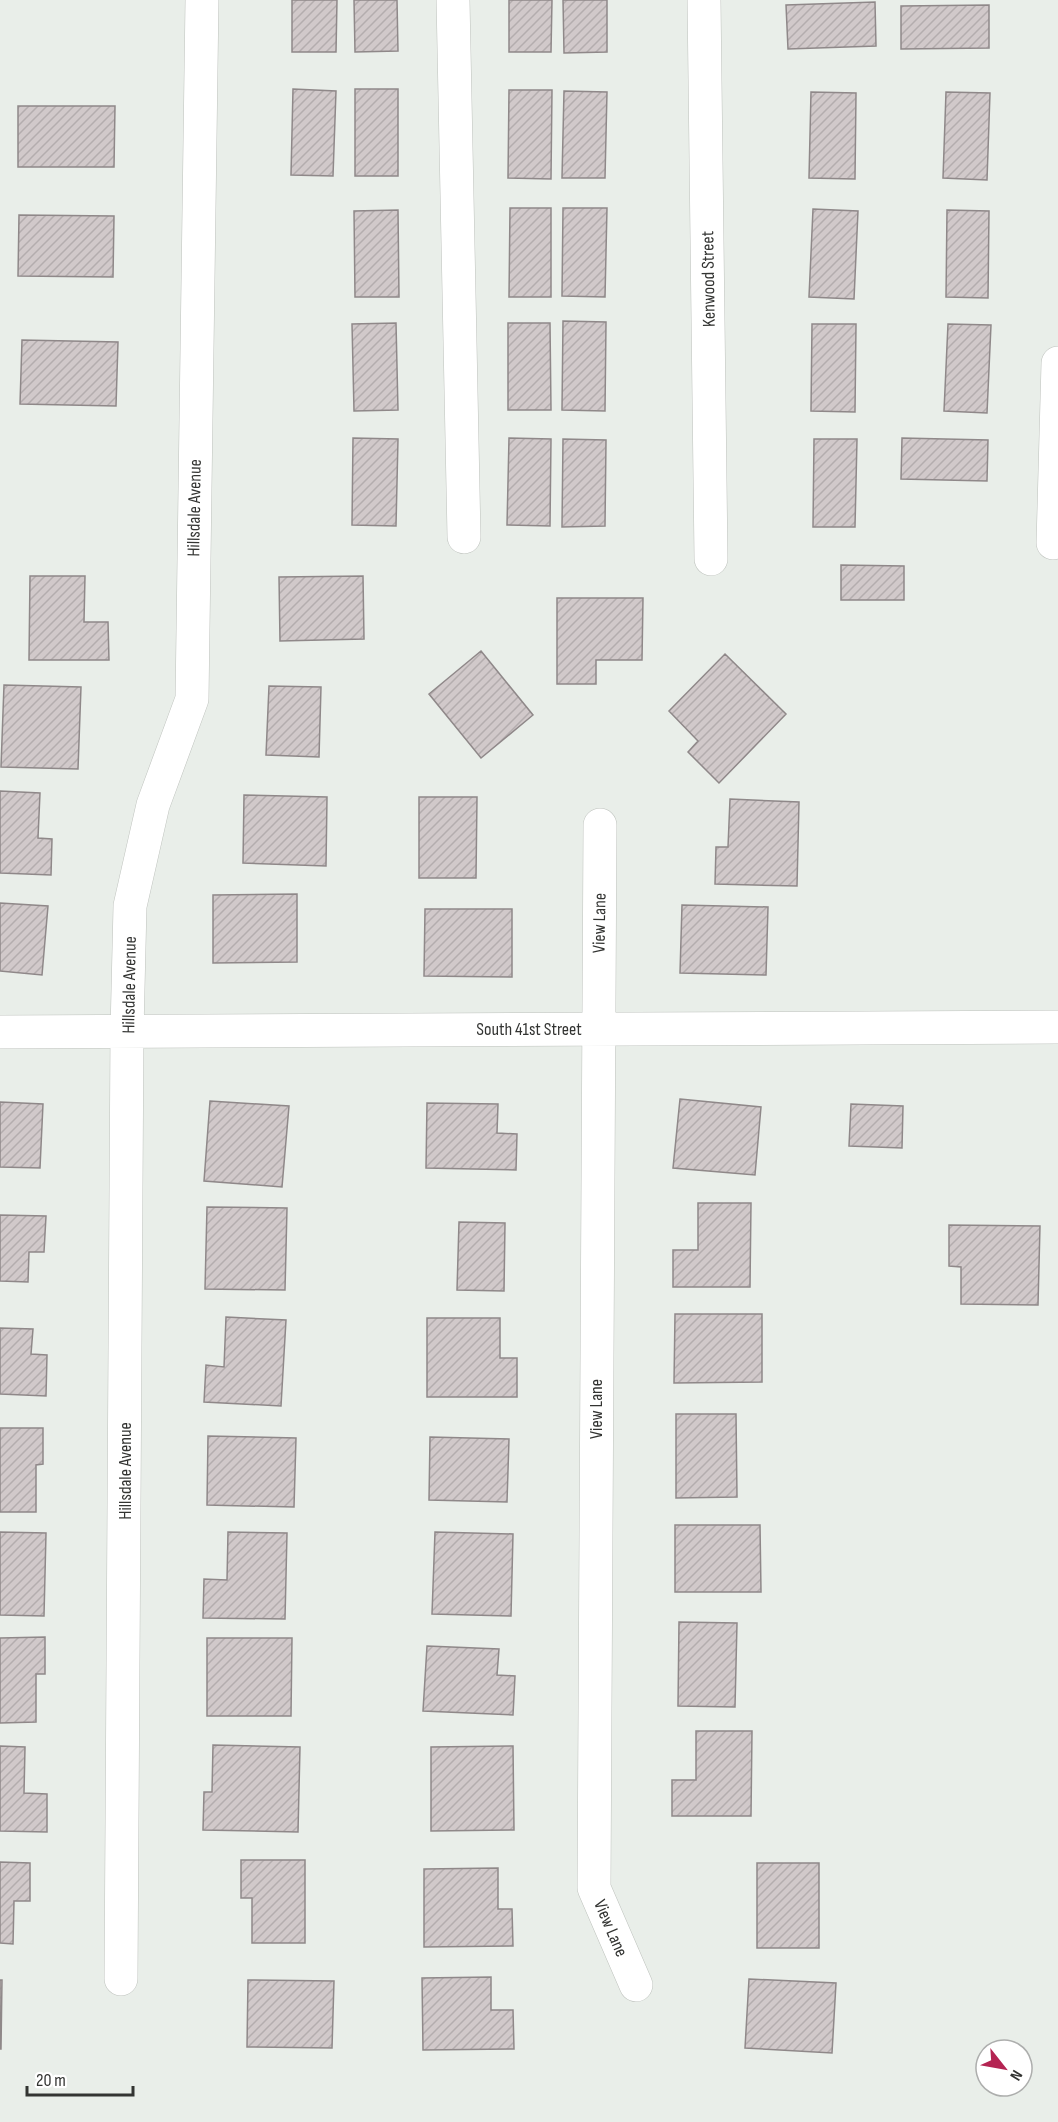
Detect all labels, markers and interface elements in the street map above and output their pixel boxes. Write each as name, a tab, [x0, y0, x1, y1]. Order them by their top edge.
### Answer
street label: Kenwood Street	[697, 230, 720, 327]
street label: Hillsdale Avenue	[183, 459, 206, 557]
street label: View Lane	[588, 893, 611, 953]
street label: Hillsdale Avenue	[118, 936, 141, 1034]
street label: South 41st Street	[476, 1019, 582, 1040]
street label: View Lane	[586, 1379, 607, 1439]
street label: Hillsdale Avenue	[115, 1422, 136, 1520]
street label: View Lane	[589, 1896, 632, 1960]
north arrow	[974, 2038, 1034, 2098]
scale bar	[27, 2059, 134, 2097]
text: N	[1005, 2066, 1026, 2084]
text: 20 m	[36, 2070, 66, 2091]

